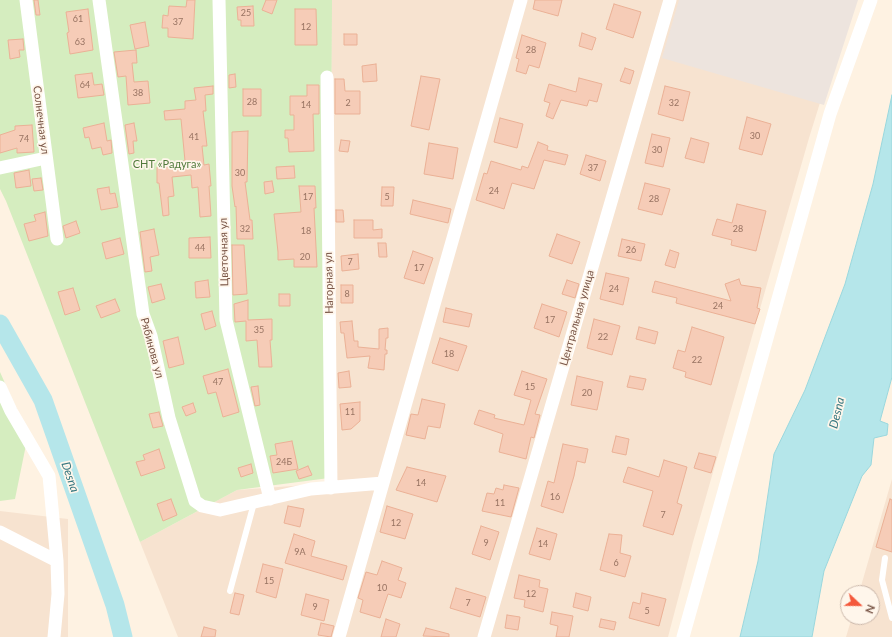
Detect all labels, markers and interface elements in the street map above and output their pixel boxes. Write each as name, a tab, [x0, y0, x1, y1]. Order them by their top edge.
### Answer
house number: 25	[241, 8, 251, 18]
house number: 61	[73, 14, 83, 24]
house number: 37	[173, 17, 183, 27]
house number: 12	[301, 22, 311, 32]
house number: 63	[75, 37, 85, 47]
house number: 28	[526, 45, 536, 55]
house number: 64	[80, 80, 90, 90]
street label: Солнечная ул	[30, 85, 52, 155]
house number: 38	[133, 88, 143, 98]
house number: 28	[247, 97, 257, 107]
house number: 2	[345, 98, 351, 108]
house number: 32	[669, 98, 679, 108]
house number: 14	[301, 100, 311, 110]
house number: 30	[750, 131, 760, 141]
house number: 41	[189, 132, 199, 142]
house number: 74	[19, 134, 29, 144]
house number: 30	[652, 145, 662, 155]
park label: СНТ «Радуга»	[133, 157, 201, 171]
house number: 37	[588, 163, 598, 173]
house number: 30	[235, 168, 245, 178]
house number: 24	[489, 186, 499, 196]
house number: 17	[303, 192, 313, 202]
house number: 5	[384, 192, 390, 202]
house number: 28	[649, 194, 659, 204]
street label: Цветочная ул	[217, 218, 231, 286]
house number: 32	[240, 224, 250, 234]
house number: 28	[733, 224, 743, 234]
house number: 18	[301, 226, 311, 236]
house number: 44	[195, 243, 205, 253]
house number: 26	[626, 245, 636, 255]
house number: 20	[300, 252, 310, 262]
street label: Нагорная ул	[322, 252, 336, 314]
house number: 7	[347, 257, 353, 267]
house number: 17	[414, 263, 424, 273]
street label: Центральная улица	[557, 269, 597, 367]
house number: 24	[609, 284, 619, 294]
house number: 8	[344, 289, 350, 299]
house number: 24	[713, 301, 723, 311]
house number: 17	[545, 315, 555, 325]
street label: Рябинова ул	[138, 316, 166, 380]
house number: 35	[254, 325, 264, 335]
house number: 22	[598, 332, 608, 342]
house number: 18	[444, 349, 454, 359]
house number: 22	[692, 355, 702, 365]
house number: 47	[213, 377, 223, 387]
house number: 15	[525, 382, 535, 392]
house number: 20	[582, 388, 592, 398]
water label: Desna	[826, 396, 848, 430]
house number: 11	[345, 407, 355, 417]
house number: 24Б	[276, 457, 292, 467]
water label: Desna	[58, 460, 82, 494]
house number: 14	[416, 478, 426, 488]
house number: 16	[550, 492, 560, 502]
house number: 11	[495, 498, 505, 508]
house number: 7	[660, 510, 666, 520]
house number: 12	[391, 518, 401, 528]
house number: 9	[483, 538, 489, 548]
house number: 14	[538, 539, 548, 549]
house number: 9А	[294, 547, 306, 557]
house number: 6	[613, 558, 619, 568]
house number: 15	[264, 576, 274, 586]
house number: 10	[377, 583, 387, 593]
north arrow	[840, 585, 880, 625]
house number: 12	[526, 589, 536, 599]
house number: 7	[465, 598, 471, 608]
house number: 9	[312, 602, 318, 612]
text: N	[863, 603, 878, 616]
house number: 5	[644, 606, 650, 616]

